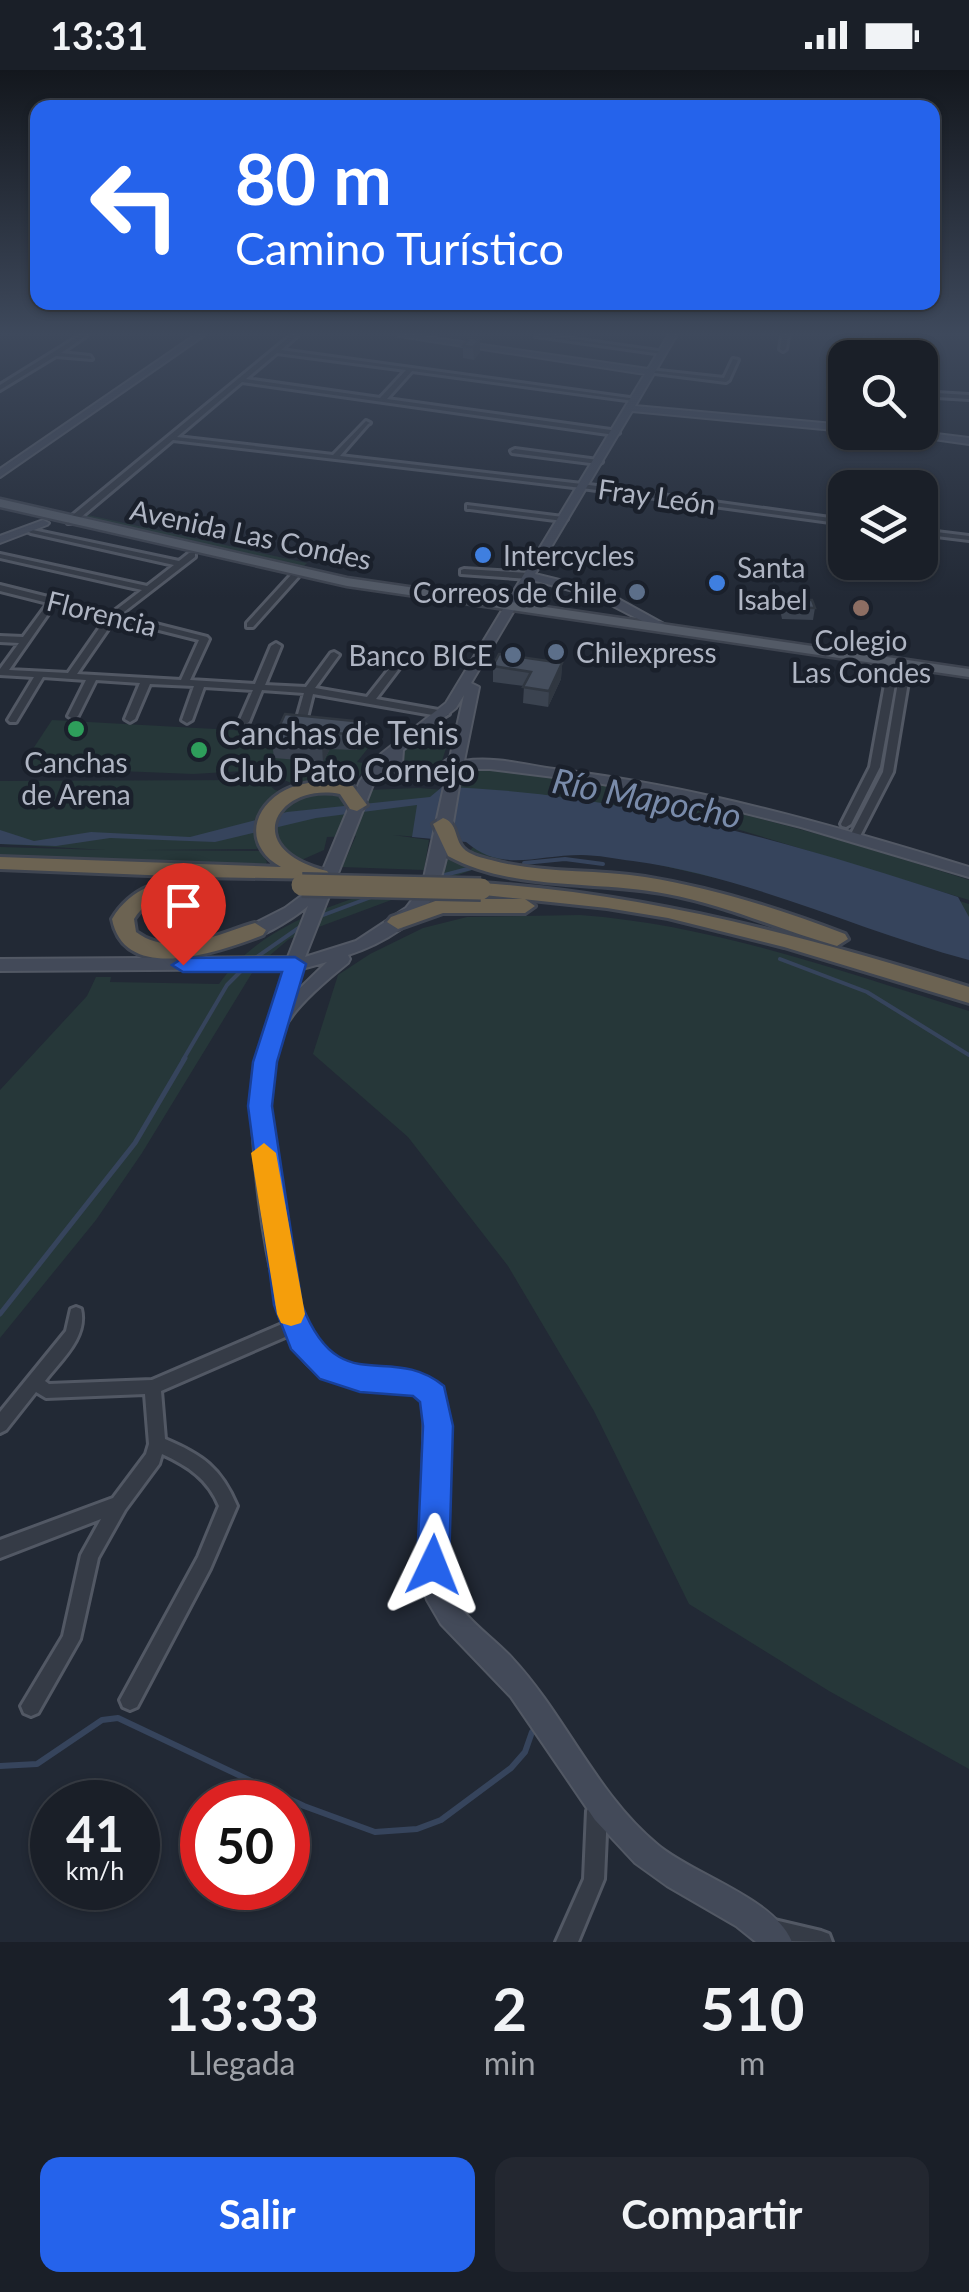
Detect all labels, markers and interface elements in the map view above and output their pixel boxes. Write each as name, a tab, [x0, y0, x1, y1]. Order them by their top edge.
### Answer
text: 13:31	[50, 12, 148, 58]
text: 80 m	[235, 136, 392, 220]
icon: left	[70, 140, 200, 270]
text: Camino Turístico	[235, 221, 564, 275]
map controls	[828, 340, 938, 580]
button: search	[828, 340, 938, 450]
button: layers	[828, 470, 938, 580]
street label: Fray León	[596, 471, 718, 521]
street label: Avenida Las Condes	[127, 492, 375, 576]
place label: Intercycles	[503, 538, 635, 572]
marker: Intercycles	[472, 544, 494, 566]
place label: Santa Isabel	[737, 550, 808, 616]
marker: Santa Isabel	[706, 572, 728, 594]
place label: Correos de Chile	[413, 575, 617, 609]
marker: Correos de Chile	[626, 581, 648, 603]
street label: Florencia	[43, 583, 161, 643]
marker: Colegio Las Condes	[850, 597, 872, 619]
place label: Colegio Las Condes	[791, 623, 931, 689]
place label: Chilexpress	[576, 635, 717, 669]
place label: Banco BICE	[349, 638, 493, 672]
marker: Chilexpress	[545, 641, 567, 663]
marker: Banco BICE	[502, 644, 524, 666]
place label: Canchas de Tenis Club Pato Cornejo	[219, 713, 475, 789]
marker: Canchas de Arena	[65, 718, 87, 740]
marker: Canchas de Tenis Club Pato Cornejo	[188, 739, 210, 761]
place label: Canchas de Arena	[21, 745, 131, 811]
water label: Río Mapocho	[549, 758, 745, 836]
pin	[141, 863, 226, 966]
icon: arrive	[156, 878, 211, 933]
position arrow	[381, 1513, 485, 1617]
speed limit sign: 50	[180, 1780, 310, 1910]
text: 41	[66, 1803, 124, 1863]
text: km/h	[66, 1855, 124, 1885]
text: 13:33	[165, 1972, 319, 2044]
text: 2	[492, 1972, 527, 2044]
text: 510	[700, 1972, 804, 2044]
text: Llegada	[188, 2043, 295, 2082]
text: min	[484, 2043, 536, 2082]
text: m	[739, 2043, 765, 2082]
button: Salir	[40, 2157, 475, 2272]
button: Compartir	[495, 2157, 929, 2272]

